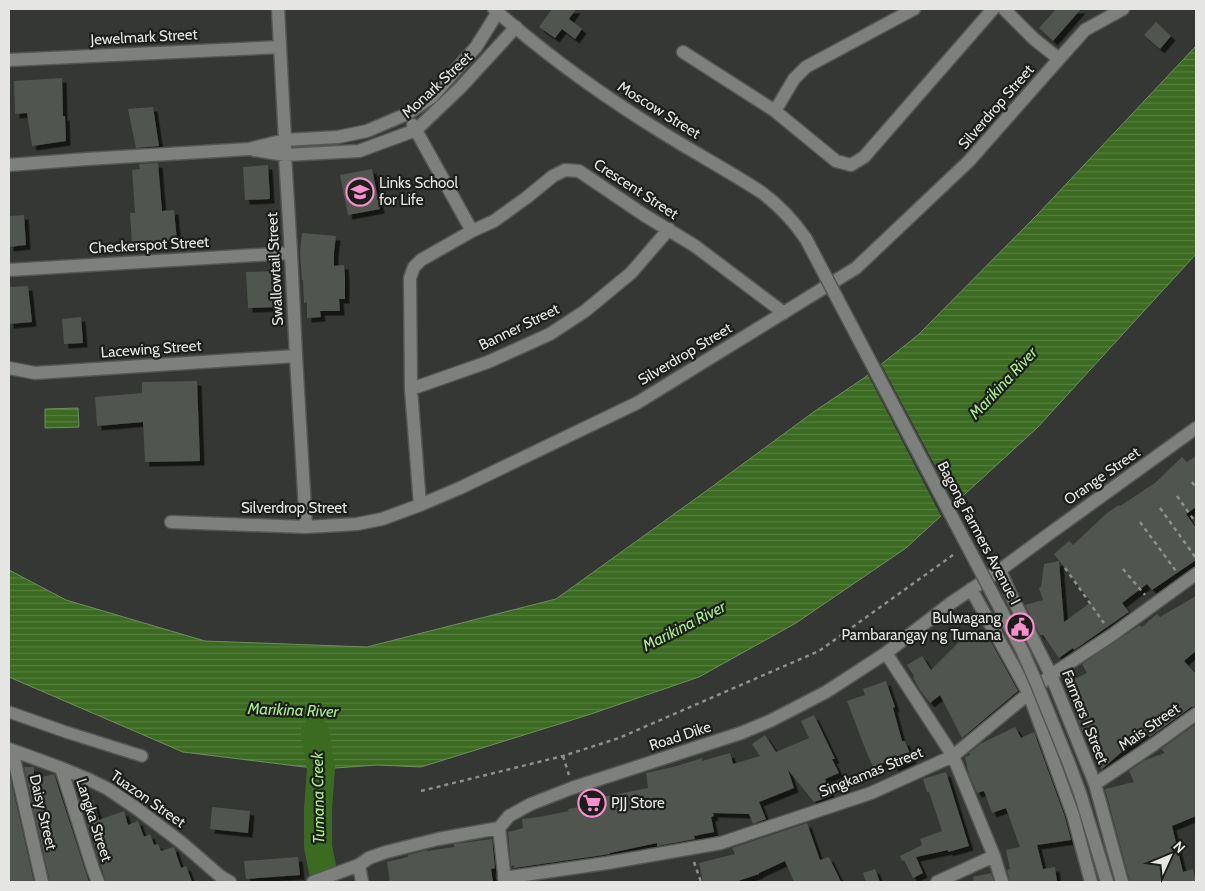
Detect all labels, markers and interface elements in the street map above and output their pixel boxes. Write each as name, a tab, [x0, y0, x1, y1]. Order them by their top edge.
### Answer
street label: Jewelmark Street	[89, 25, 198, 49]
street label: Monark Street	[398, 48, 476, 122]
street label: Silverdrop Street	[954, 61, 1038, 153]
street label: Moscow Street	[614, 77, 704, 143]
street label: Crescent Street	[590, 155, 682, 223]
place label: Links School for Life	[379, 174, 459, 209]
school or university icon: Links School for Life	[345, 177, 375, 207]
street label: Swallowtail Street	[263, 212, 287, 326]
street label: Checkerspot Street	[88, 233, 210, 257]
street label: Banner Street	[476, 300, 562, 354]
street label: Silverdrop Street	[635, 319, 735, 389]
street label: Lacewing Street	[100, 337, 202, 361]
water label: Marikina River	[964, 343, 1042, 423]
street label: Orange Street	[1060, 443, 1144, 509]
street label: Bagong Farmers Avenue I	[934, 458, 1024, 608]
street label: Silverdrop Street	[241, 499, 347, 517]
water label: Marikina River	[638, 596, 730, 656]
place label: Bulwagang Pambarangay ng Tumana	[841, 609, 1002, 644]
public building icon: Bulwagang Pambarangay ng Tumana	[1005, 612, 1035, 642]
street label: Farmers I Street	[1058, 667, 1112, 767]
water label: Marikina River	[246, 699, 340, 721]
street label: Mais Street	[1115, 699, 1183, 755]
street label: Road Dike	[647, 717, 713, 754]
street label: Singkamas Street	[817, 743, 925, 801]
water label: Tumana Creek	[308, 751, 328, 844]
street label: Tuazon Street	[107, 767, 189, 831]
street label: Daisy Street	[26, 773, 60, 851]
street label: Langka Street	[72, 776, 116, 864]
supermarket icon: PJJ Store	[577, 788, 607, 818]
place label: PJJ Store	[611, 794, 665, 812]
north arrow	[1145, 831, 1195, 881]
text: N	[1169, 837, 1189, 857]

